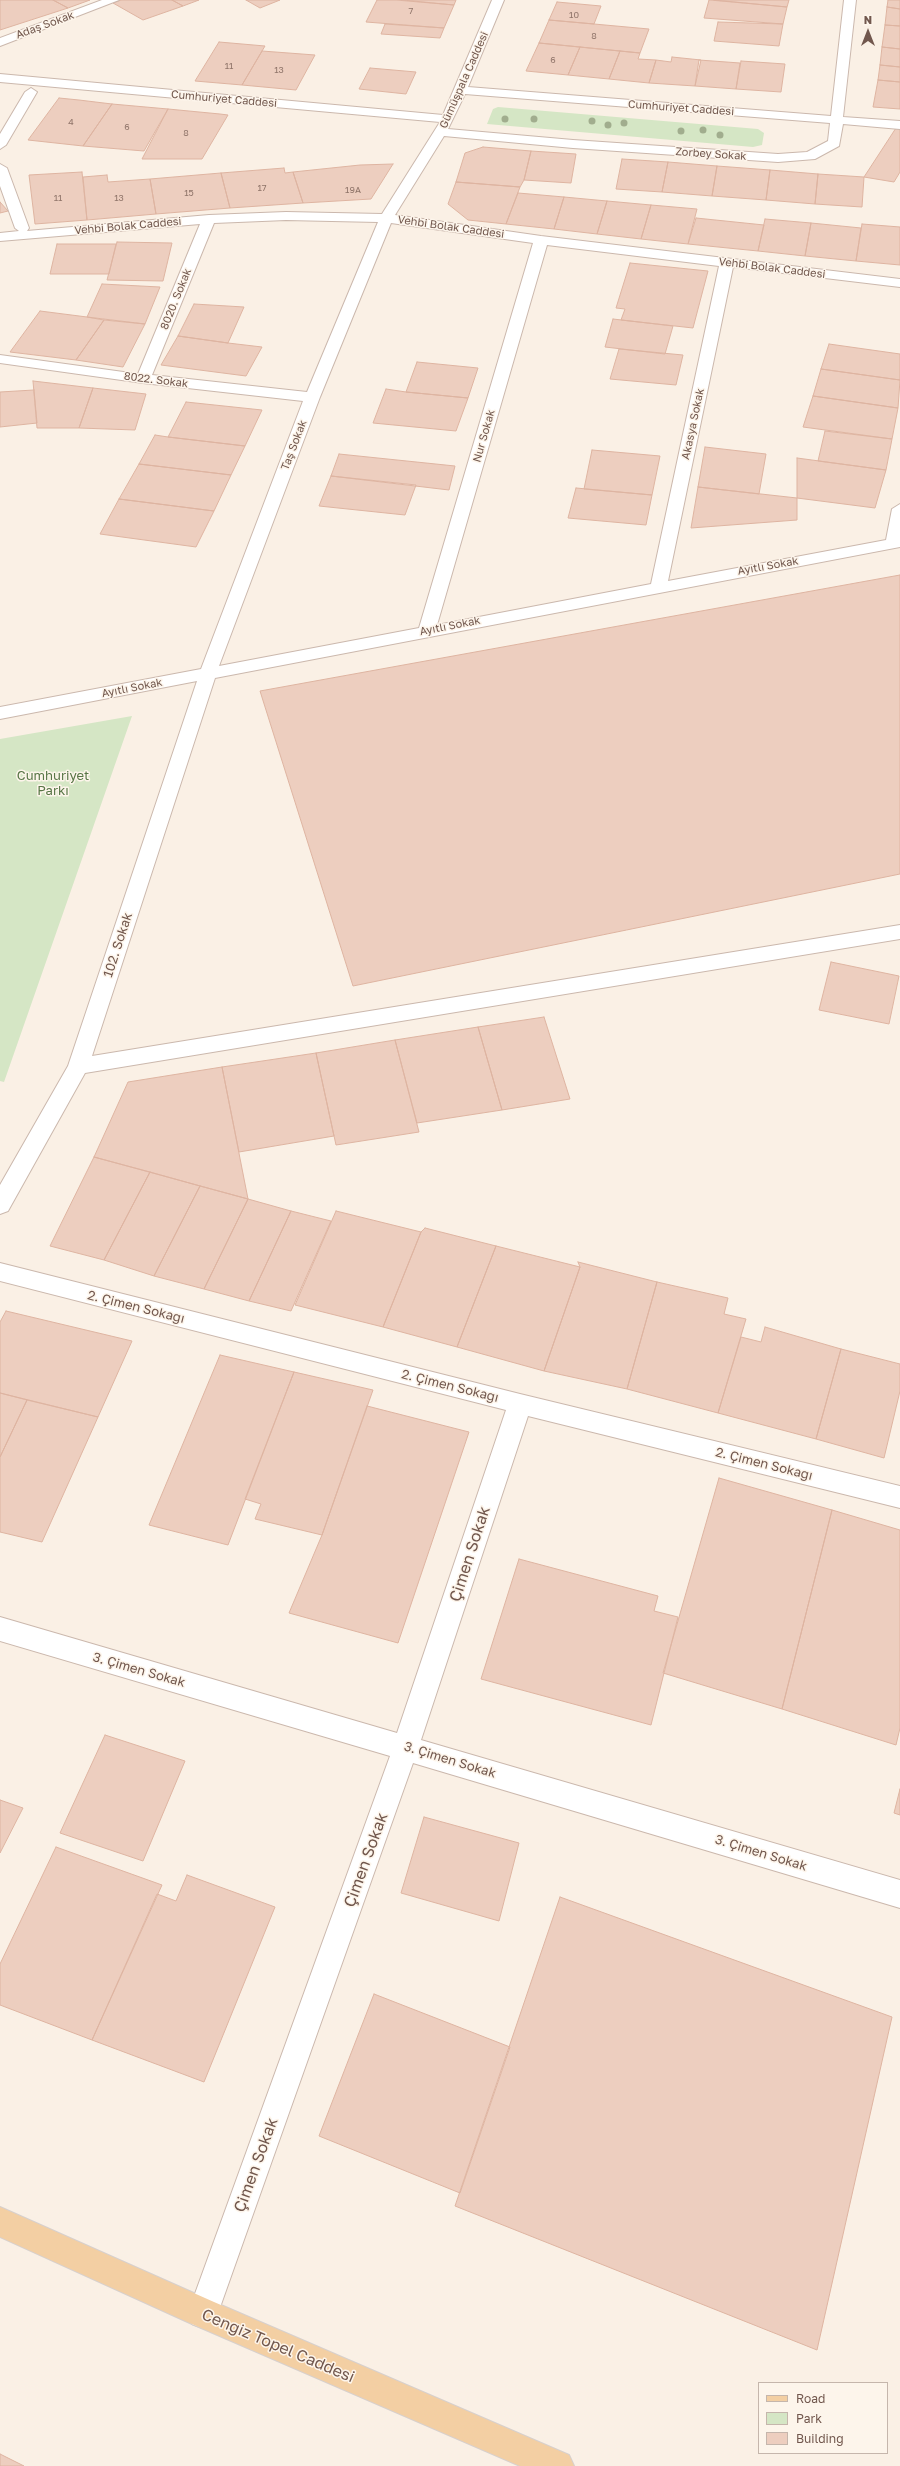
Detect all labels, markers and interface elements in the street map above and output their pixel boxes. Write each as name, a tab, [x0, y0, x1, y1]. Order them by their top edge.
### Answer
house number: 7	[409, 6, 413, 16]
street label: Adaş Sokak	[14, 8, 76, 42]
house number: 10	[569, 10, 579, 20]
north arrow	[848, 12, 888, 52]
text: N	[864, 13, 872, 26]
street label: Gümüşpala Caddesi	[437, 30, 491, 130]
house number: 8	[591, 31, 597, 41]
house number: 6	[550, 55, 556, 65]
house number: 11	[225, 61, 233, 71]
house number: 13	[274, 65, 284, 75]
street label: Cumhuriyet Caddesi	[170, 88, 278, 110]
street label: Cumhuriyet Caddesi	[627, 98, 735, 118]
house number: 4	[68, 117, 74, 127]
house number: 6	[124, 122, 130, 132]
house number: 8	[183, 128, 189, 138]
street label: Zorbey Sokak	[675, 145, 747, 163]
house number: 17	[257, 183, 267, 193]
house number: 19A	[345, 185, 361, 195]
house number: 15	[184, 188, 194, 198]
house number: 11	[54, 193, 62, 203]
house number: 13	[114, 193, 124, 203]
street label: Vehbi Bolak Caddesi	[397, 213, 505, 241]
street label: Vehbi Bolak Caddesi	[74, 215, 182, 237]
street label: Vehbi Bolak Caddesi	[718, 255, 826, 281]
street label: 8020. Sokak	[158, 266, 194, 332]
street label: 8022. Sokak	[123, 370, 189, 390]
street label: Akasya Sokak	[679, 387, 707, 461]
street label: Nur Sokak	[470, 408, 498, 464]
street label: Taş Sokak	[278, 418, 310, 472]
street label: Ayıtlı Sokak	[737, 554, 799, 578]
street label: Ayıtlı Sokak	[419, 614, 481, 638]
street label: Ayıtlı Sokak	[101, 676, 163, 700]
park label: Cumhuriyet Parkı	[17, 768, 89, 799]
street label: 102. Sokak	[100, 911, 136, 979]
street label: 2. Çimen Sokağı	[86, 1287, 186, 1327]
street label: 2. Çimen Sokağı	[400, 1366, 500, 1406]
street label: 2. Çimen Sokağı	[714, 1444, 814, 1484]
street label: Çimen Sokak	[446, 1504, 494, 1604]
street label: 3. Çimen Sokak	[91, 1649, 187, 1691]
street label: 3. Çimen Sokak	[402, 1739, 498, 1781]
street label: Çimen Sokak	[340, 1810, 392, 1910]
street label: 3. Çimen Sokak	[713, 1832, 809, 1874]
street label: Çimen Sokak	[230, 2115, 282, 2215]
street label: Cengiz Topel Caddesi	[199, 2305, 357, 2387]
legend	[758, 2382, 888, 2454]
text: Road	[796, 2391, 825, 2406]
text: Park	[796, 2411, 822, 2426]
text: Building	[796, 2431, 844, 2446]

